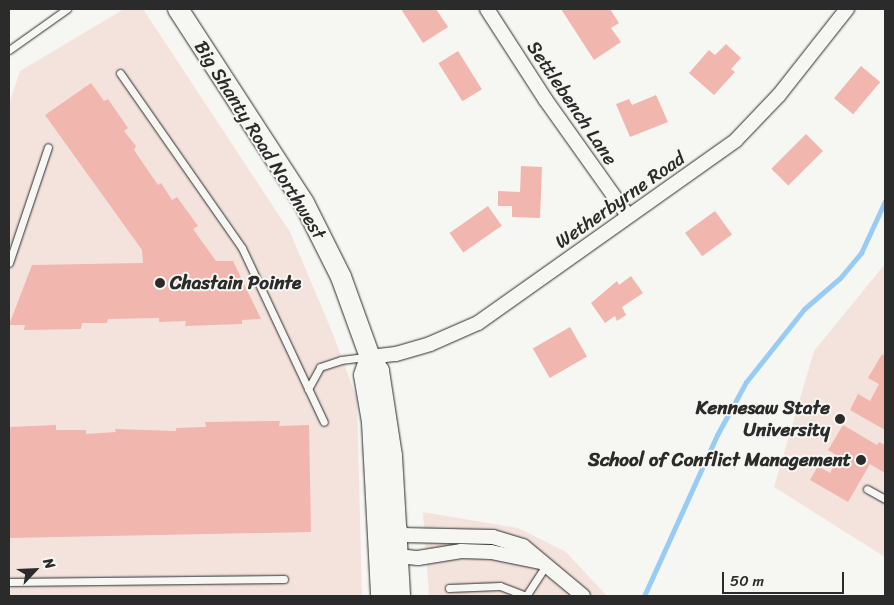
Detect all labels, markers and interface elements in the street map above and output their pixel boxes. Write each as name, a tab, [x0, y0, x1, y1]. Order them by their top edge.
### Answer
street label: Big Shanty Road Northwest	[189, 37, 331, 243]
street label: Settlebench Lane	[522, 37, 622, 169]
street label: Wetherbyrne Road	[551, 147, 689, 253]
place label: Chastain Pointe	[170, 272, 302, 294]
marker: Chastain Pointe	[154, 277, 166, 289]
place label: Kennesaw State University	[695, 397, 830, 441]
marker: Kennesaw State University	[834, 413, 846, 425]
place label: School of Conflict Management	[587, 449, 851, 471]
marker: School of Conflict Management	[855, 454, 867, 466]
north arrow	[10, 545, 60, 595]
text: N	[36, 554, 62, 573]
scale bar	[724, 562, 846, 594]
text: 50 m	[730, 568, 764, 594]

